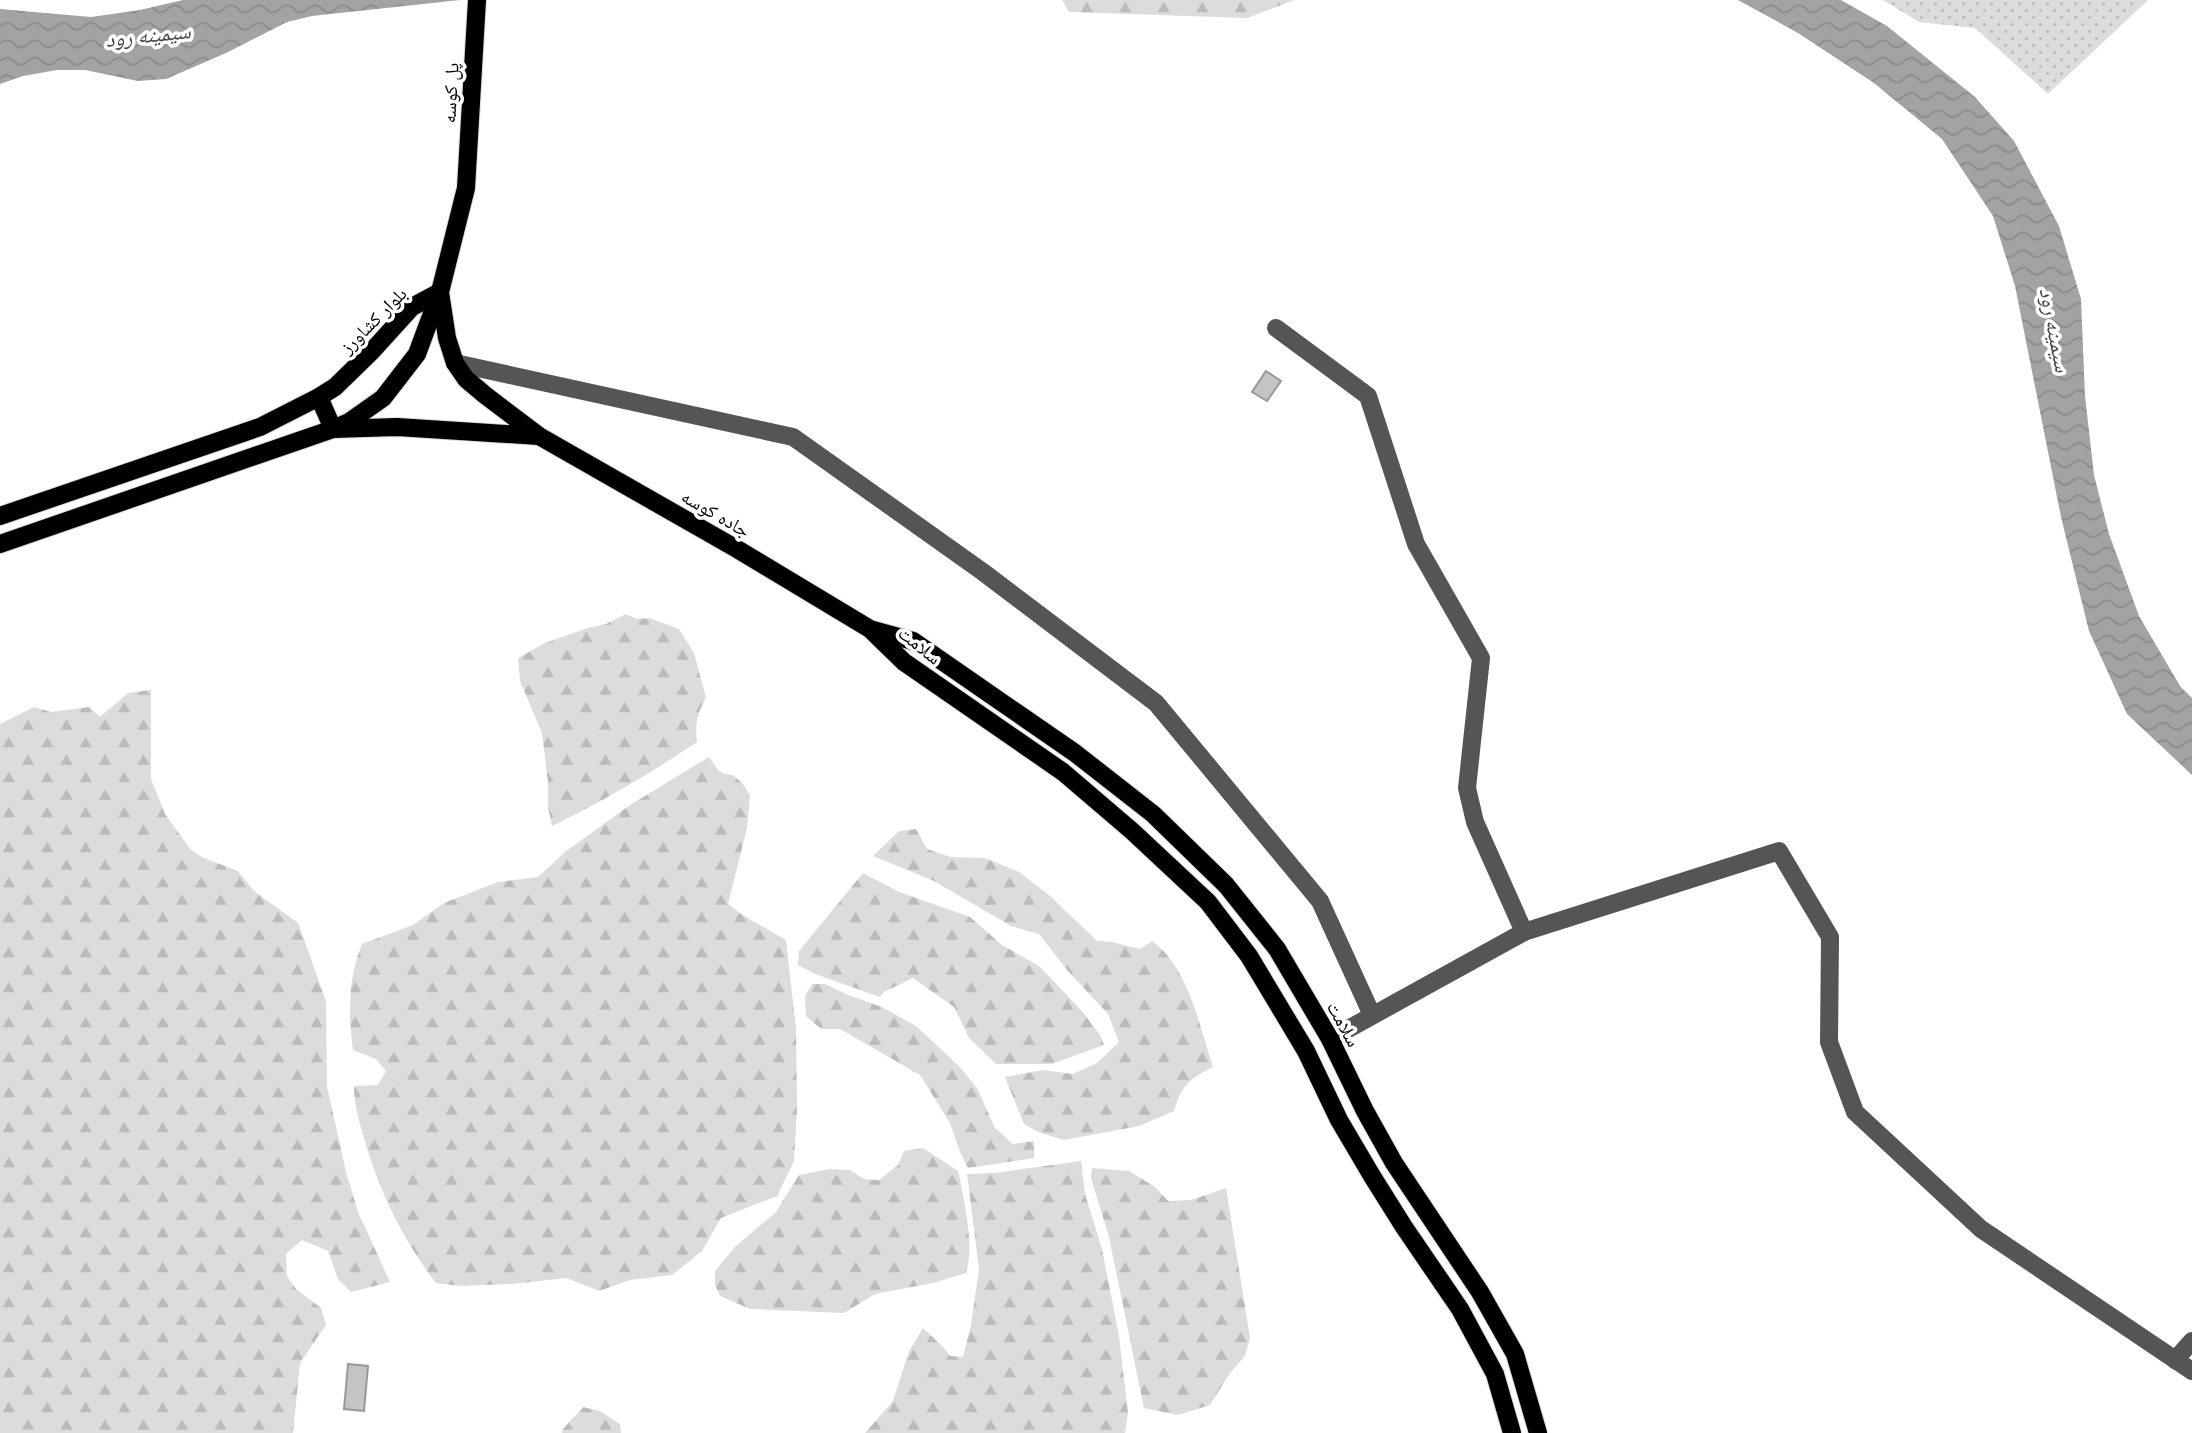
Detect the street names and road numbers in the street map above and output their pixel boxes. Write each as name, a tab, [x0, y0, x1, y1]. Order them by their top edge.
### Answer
street label: پل کوسه	[436, 62, 464, 124]
street label: بلوار کشاورز	[334, 282, 411, 359]
street label: جاده کوسه	[677, 484, 755, 542]
street label: سلامت	[894, 620, 946, 670]
street label: سلامت	[1322, 997, 1366, 1051]

